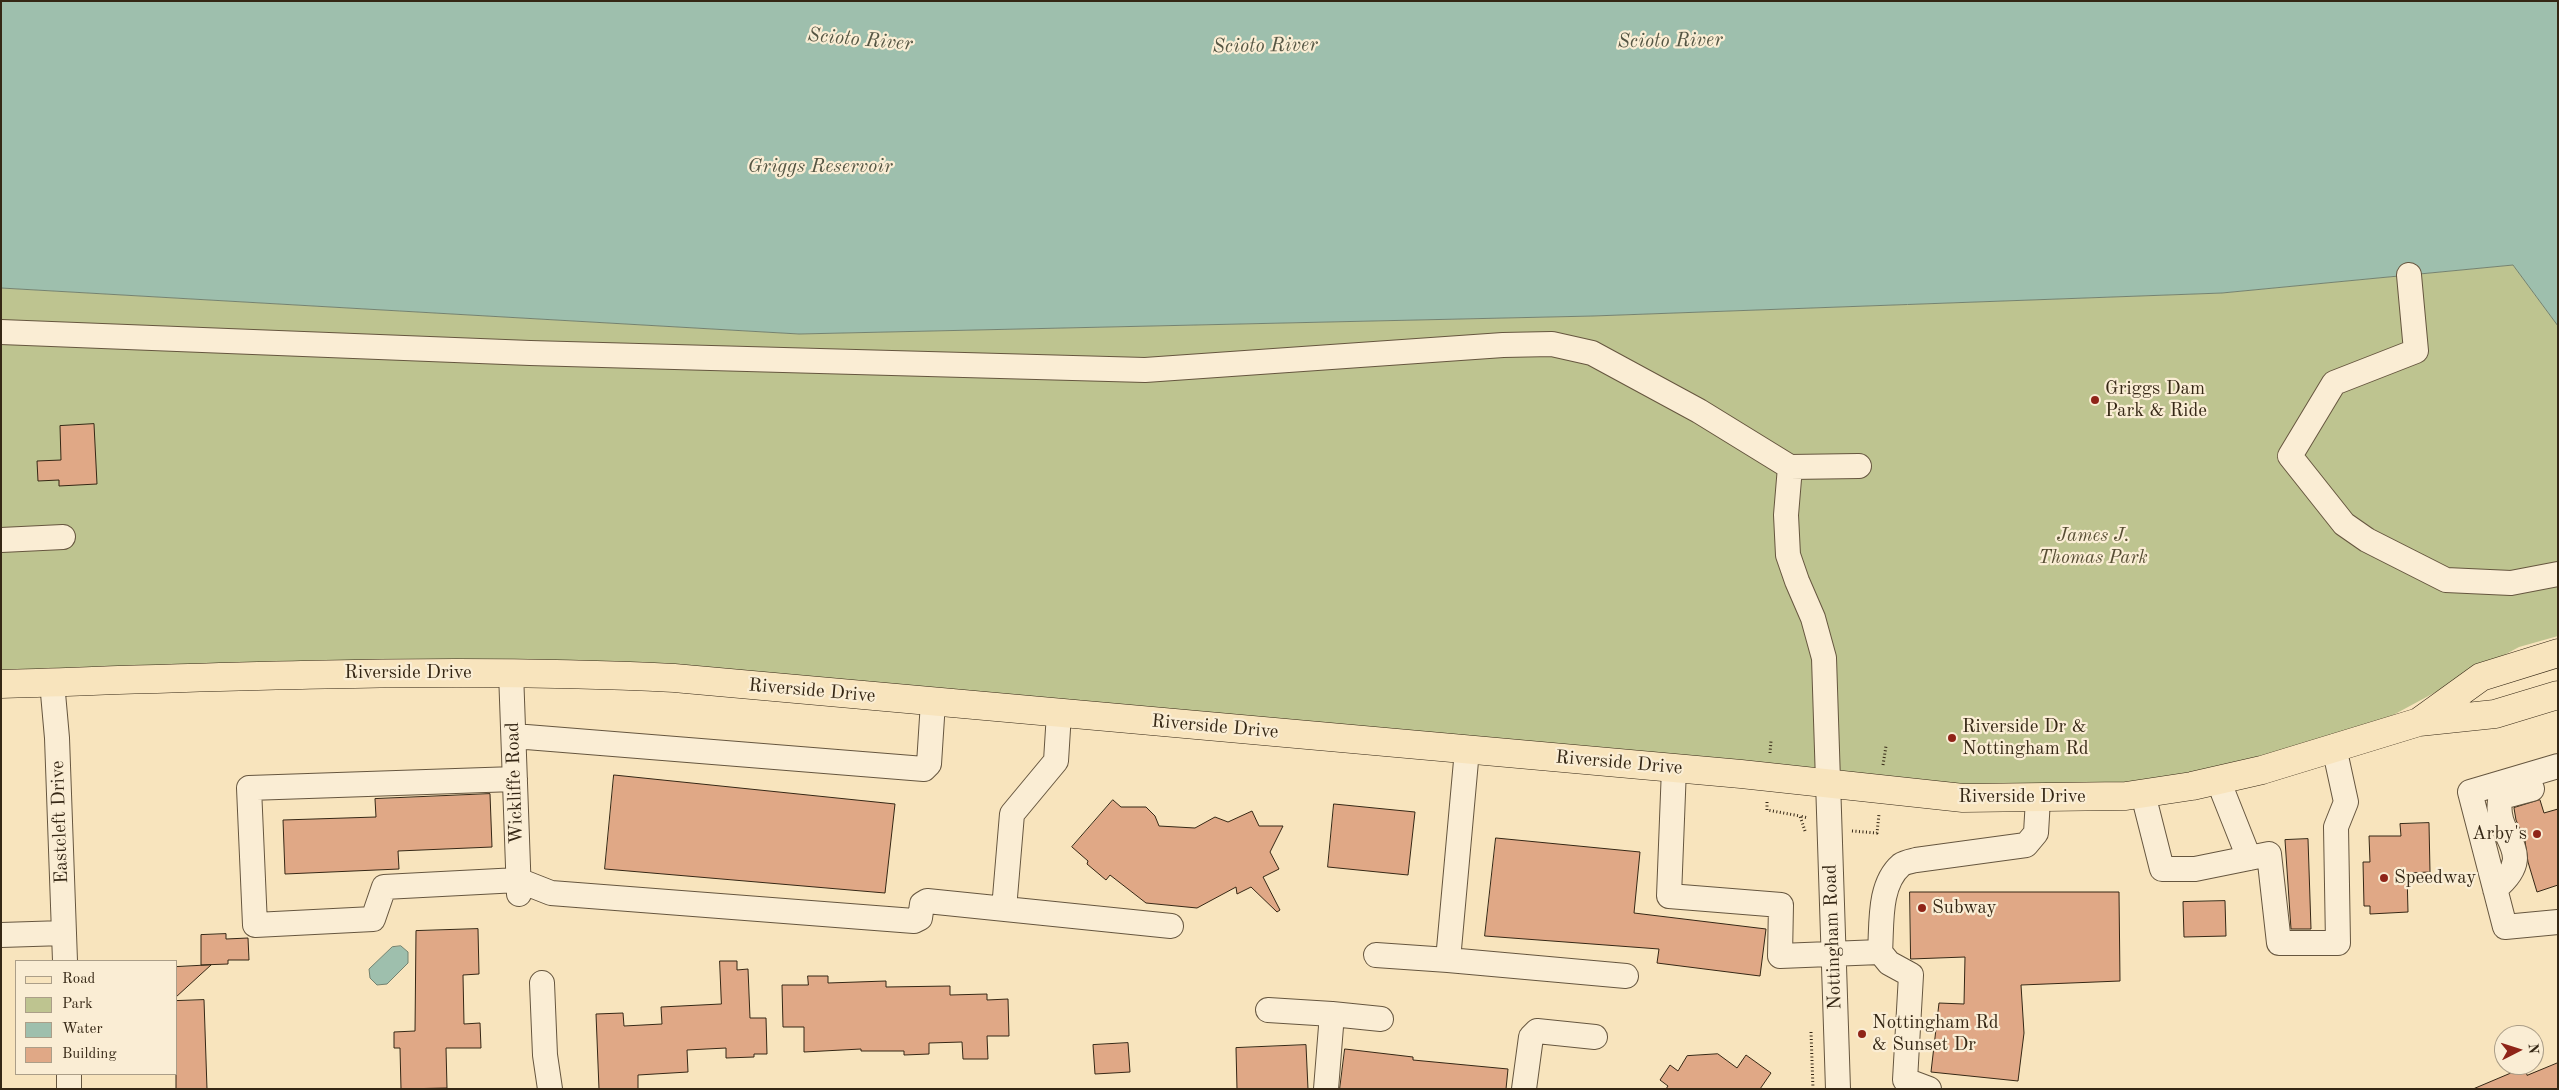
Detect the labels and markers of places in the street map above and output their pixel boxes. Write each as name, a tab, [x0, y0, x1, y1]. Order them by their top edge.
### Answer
place label: Griggs Dam Park & Ride	[2105, 378, 2207, 422]
marker: Griggs Dam Park & Ride	[2089, 394, 2101, 406]
place label: Riverside Dr & Nottingham Rd	[1962, 716, 2089, 760]
marker: Riverside Dr & Nottingham Rd	[1946, 732, 1958, 744]
place label: Arby's	[2472, 823, 2527, 845]
marker: Arby's	[2531, 828, 2543, 840]
place label: Speedway	[2394, 867, 2476, 889]
marker: Speedway	[2378, 872, 2390, 884]
place label: Subway	[1932, 897, 1997, 919]
marker: Subway	[1916, 902, 1928, 914]
place label: Nottingham Rd & Sunset Dr	[1872, 1012, 1999, 1056]
marker: Nottingham Rd & Sunset Dr	[1856, 1028, 1868, 1040]

